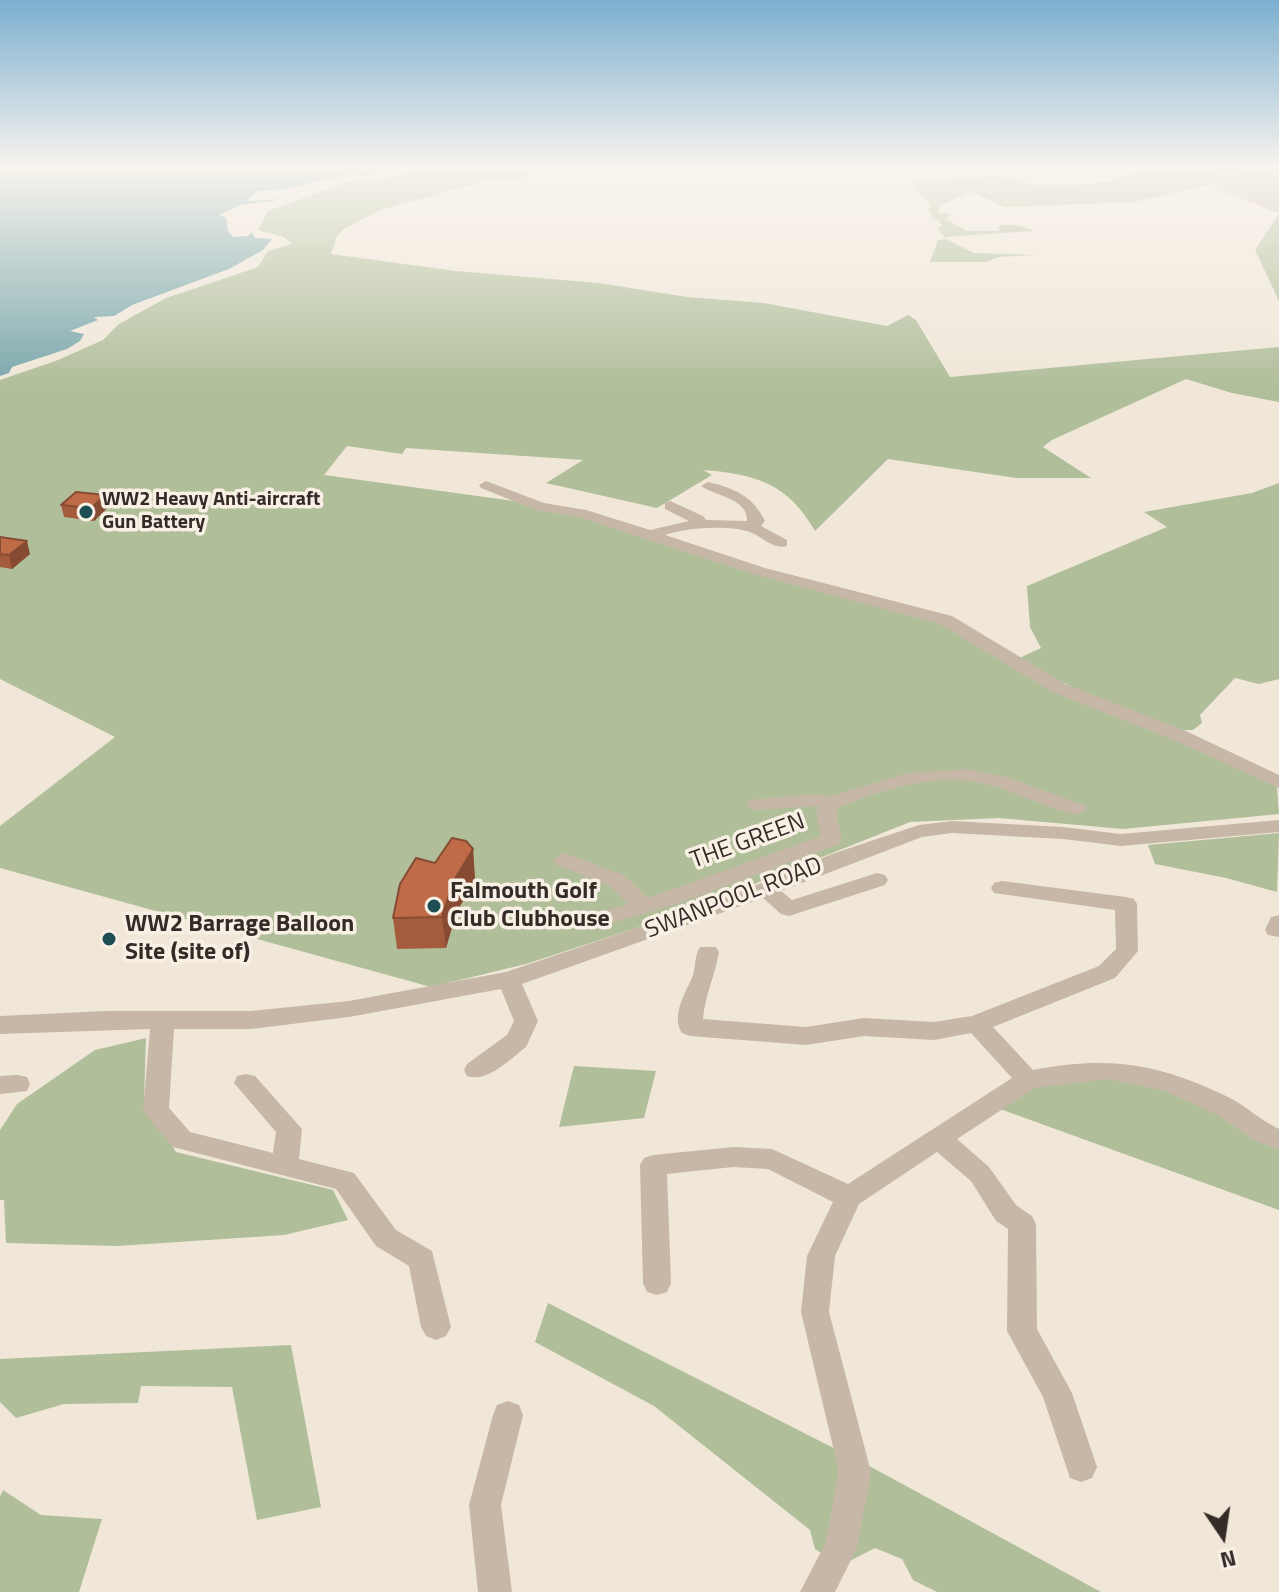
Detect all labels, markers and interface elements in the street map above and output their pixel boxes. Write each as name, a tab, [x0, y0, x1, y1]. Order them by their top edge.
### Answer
place label: WW2 Heavy Anti-aircraft Gun Battery	[102, 488, 320, 535]
marker: WW2 Heavy Anti-aircraft Gun Battery	[77, 503, 95, 521]
street label: THE GREEN	[687, 808, 809, 876]
street label: SWANPOOL ROAD	[642, 852, 826, 946]
place label: Falmouth Golf Club Clubhouse	[450, 878, 610, 934]
marker: Falmouth Golf Club Clubhouse	[425, 897, 443, 915]
place label: WW2 Barrage Balloon Site (site of)	[125, 911, 354, 967]
marker: WW2 Barrage Balloon Site (site of)	[100, 930, 118, 948]
north arrow	[1183, 1496, 1263, 1576]
text: N	[1217, 1541, 1240, 1578]

